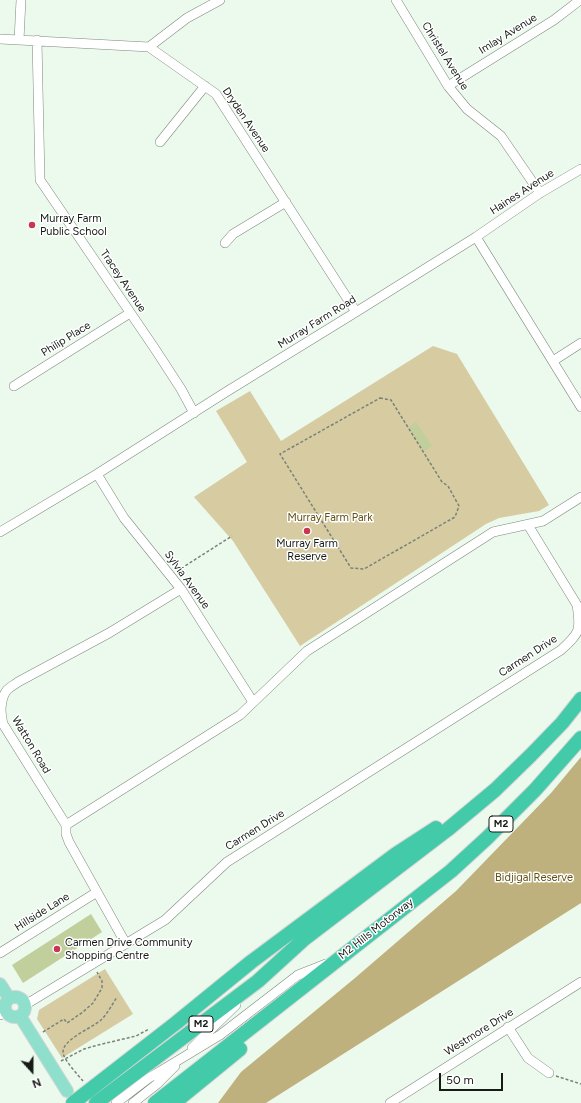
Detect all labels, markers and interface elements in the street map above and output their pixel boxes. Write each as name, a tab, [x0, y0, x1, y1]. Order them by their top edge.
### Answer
street label: Imlay Avenue	[477, 11, 539, 57]
street label: Christel Avenue	[419, 19, 471, 93]
street label: Dryden Avenue	[219, 85, 273, 155]
street label: Haines Avenue	[488, 166, 556, 218]
place label: Murray Farm Public School	[40, 212, 107, 238]
marker: Murray Farm Public School	[27, 220, 37, 230]
street label: Tracey Avenue	[97, 247, 149, 315]
street label: Murray Farm Road	[276, 293, 358, 351]
street label: Philip Place	[39, 319, 93, 359]
park label: Murray Farm Park	[287, 511, 373, 525]
marker: Murray Farm Reserve	[302, 526, 312, 536]
place label: Murray Farm Reserve	[276, 537, 338, 563]
street label: Sylvia Avenue	[161, 548, 213, 612]
street label: Carmen Drive	[496, 632, 560, 680]
street label: Watton Road	[9, 714, 53, 776]
street label: Carmen Drive	[223, 807, 287, 853]
road number: M2	[489, 816, 513, 832]
park label: Bidjigal Reserve	[495, 871, 573, 885]
street label: Hillside Lane	[12, 890, 72, 934]
street label: M2 Hills Motorway	[336, 896, 416, 962]
place label: Carmen Drive Community Shopping Centre	[65, 936, 192, 962]
marker: Carmen Drive Community Shopping Centre	[52, 944, 62, 954]
street label: Westmore Drive	[442, 1005, 516, 1059]
road number: M2	[189, 1016, 213, 1032]
north arrow	[12, 1051, 52, 1091]
scale bar	[441, 1065, 505, 1091]
text: 50 m	[446, 1073, 474, 1087]
text: N	[30, 1075, 43, 1090]

